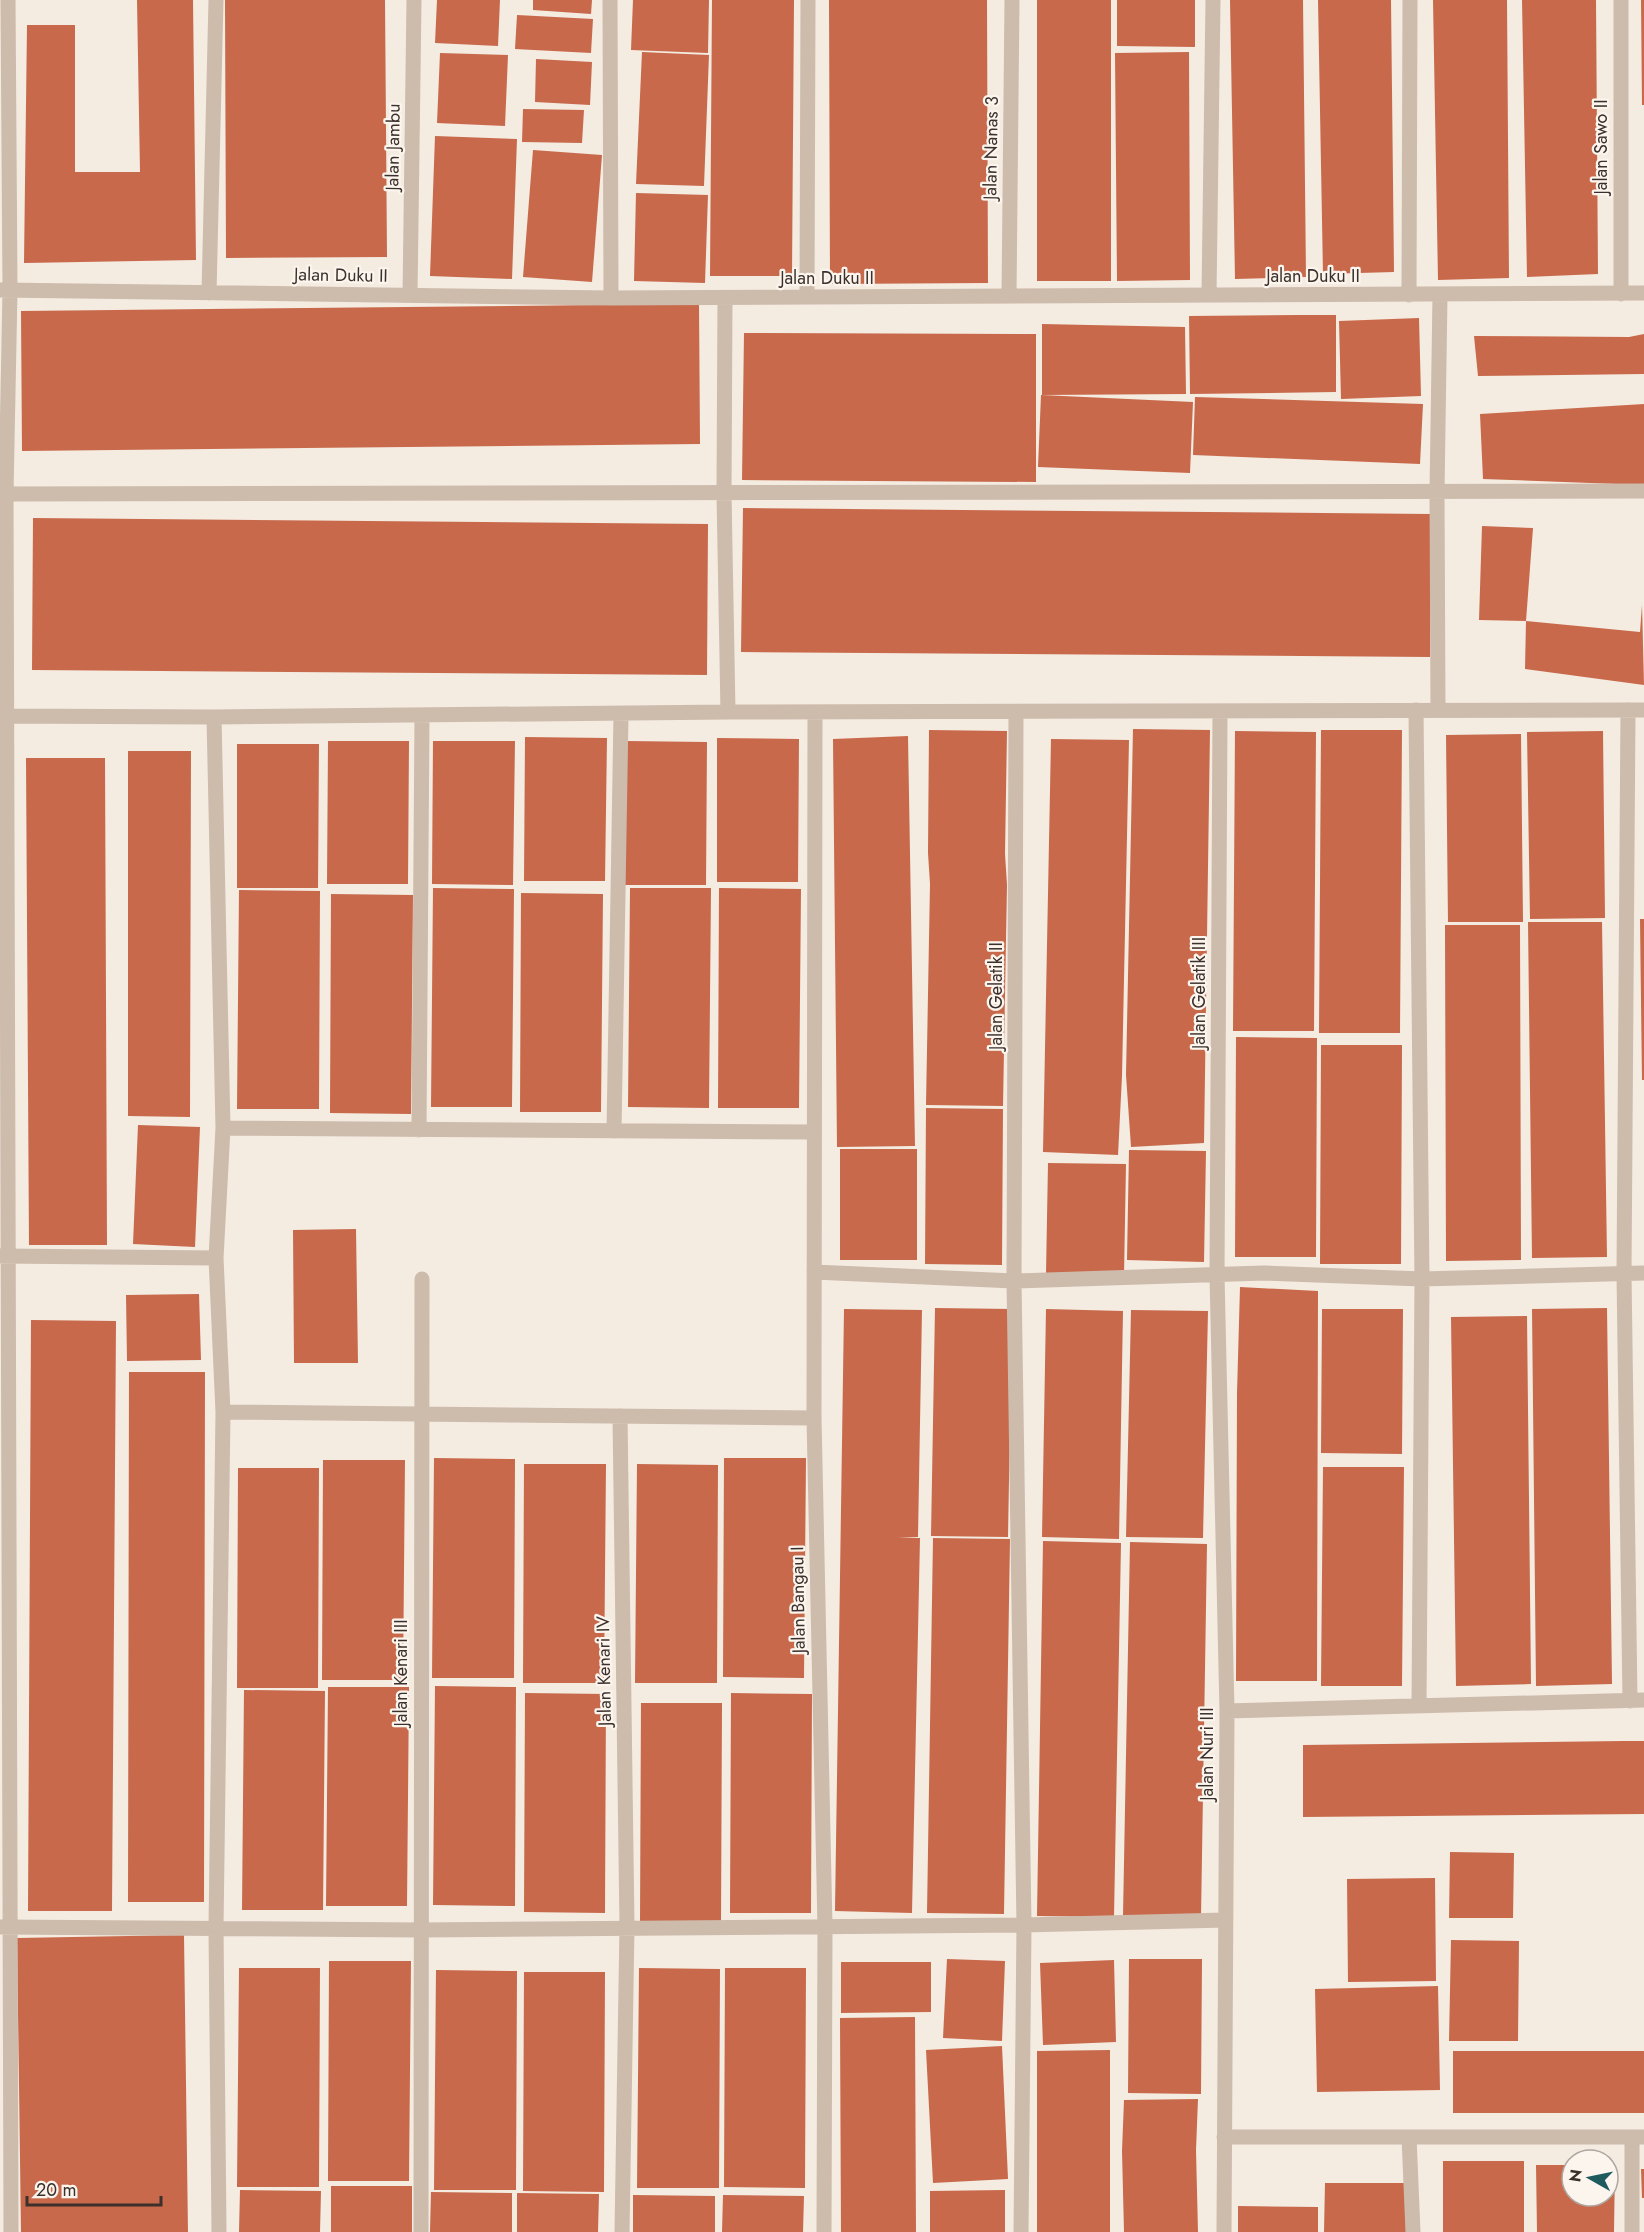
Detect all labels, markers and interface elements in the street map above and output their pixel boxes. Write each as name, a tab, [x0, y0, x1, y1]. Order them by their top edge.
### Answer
street label: Jalan Nanas 3	[977, 96, 1005, 202]
street label: Jalan Sawo II	[1588, 99, 1614, 197]
street label: Jalan Jambu	[379, 103, 407, 193]
street label: Jalan Duku II	[292, 261, 388, 289]
street label: Jalan Duku II	[1264, 263, 1360, 289]
street label: Jalan Duku II	[778, 265, 874, 291]
street label: Jalan Gelatik III	[1186, 937, 1212, 1051]
street label: Jalan Gelatik II	[983, 942, 1009, 1052]
street label: Jalan Bangau I	[784, 1546, 812, 1656]
street label: Jalan Kenari IV	[590, 1616, 618, 1728]
street label: Jalan Kenari III	[388, 1619, 414, 1729]
street label: Jalan Nuri III	[1194, 1707, 1220, 1803]
north arrow	[1560, 2148, 1620, 2208]
text: N	[1563, 2168, 1588, 2184]
scale bar	[27, 2169, 160, 2207]
text: 20 m	[36, 2177, 76, 2203]

